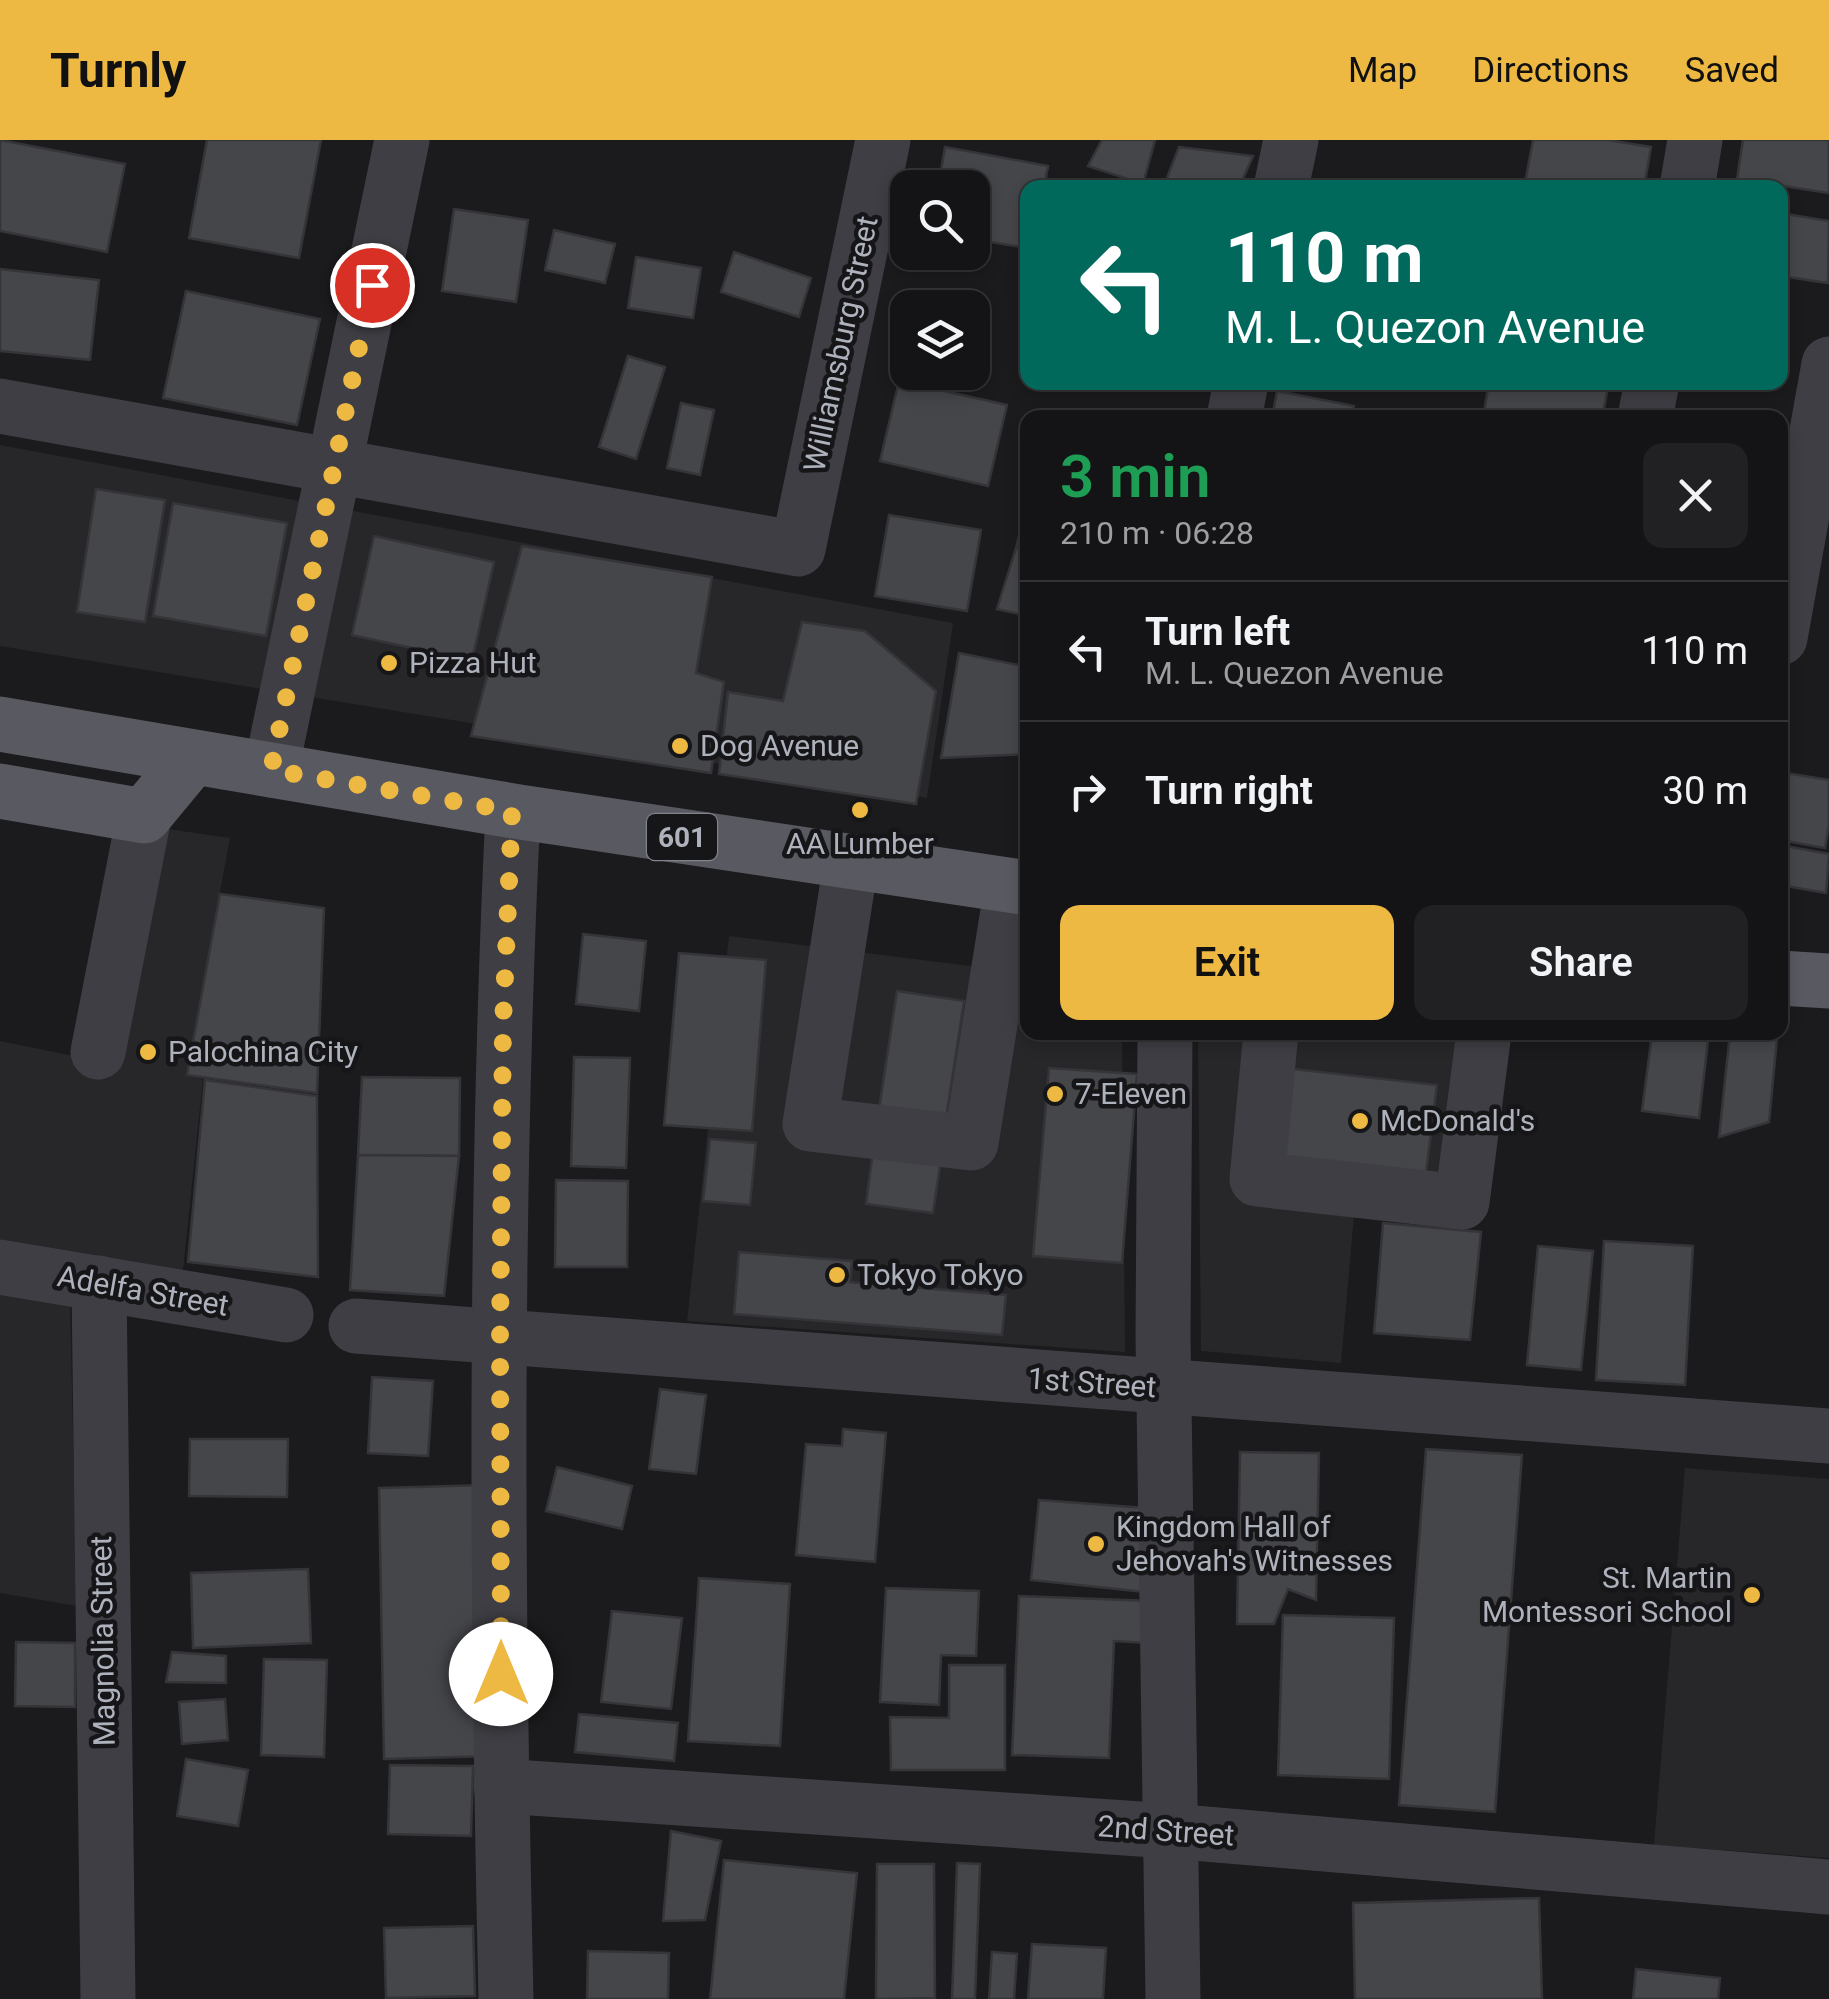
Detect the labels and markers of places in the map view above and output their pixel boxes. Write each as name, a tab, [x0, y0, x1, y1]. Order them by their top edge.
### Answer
pin	[330, 243, 415, 328]
place label: Pizza Hut	[409, 645, 537, 680]
marker: Pizza Hut	[378, 652, 400, 674]
place label: Dog Avenue	[700, 728, 859, 763]
marker: Dog Avenue	[669, 735, 691, 757]
marker: AA Lumber	[849, 799, 871, 821]
place label: AA Lumber	[786, 826, 934, 861]
place label: Palochina City	[168, 1034, 358, 1069]
marker: Palochina City	[137, 1041, 159, 1063]
place label: 7-Eleven	[1075, 1076, 1187, 1111]
marker: 7-Eleven	[1044, 1083, 1066, 1105]
place label: McDonald's	[1380, 1103, 1535, 1138]
marker: McDonald's	[1349, 1110, 1371, 1132]
place label: Tokyo Tokyo	[857, 1257, 1024, 1292]
marker: Tokyo Tokyo	[826, 1264, 848, 1286]
place label: Kingdom Hall of Jehovah's Witnesses	[1116, 1509, 1393, 1578]
marker: Kingdom Hall of Jehovah's Witnesses	[1085, 1533, 1107, 1555]
place label: St. Martin Montessori School	[1482, 1560, 1732, 1629]
marker: St. Martin Montessori School	[1741, 1584, 1763, 1606]

